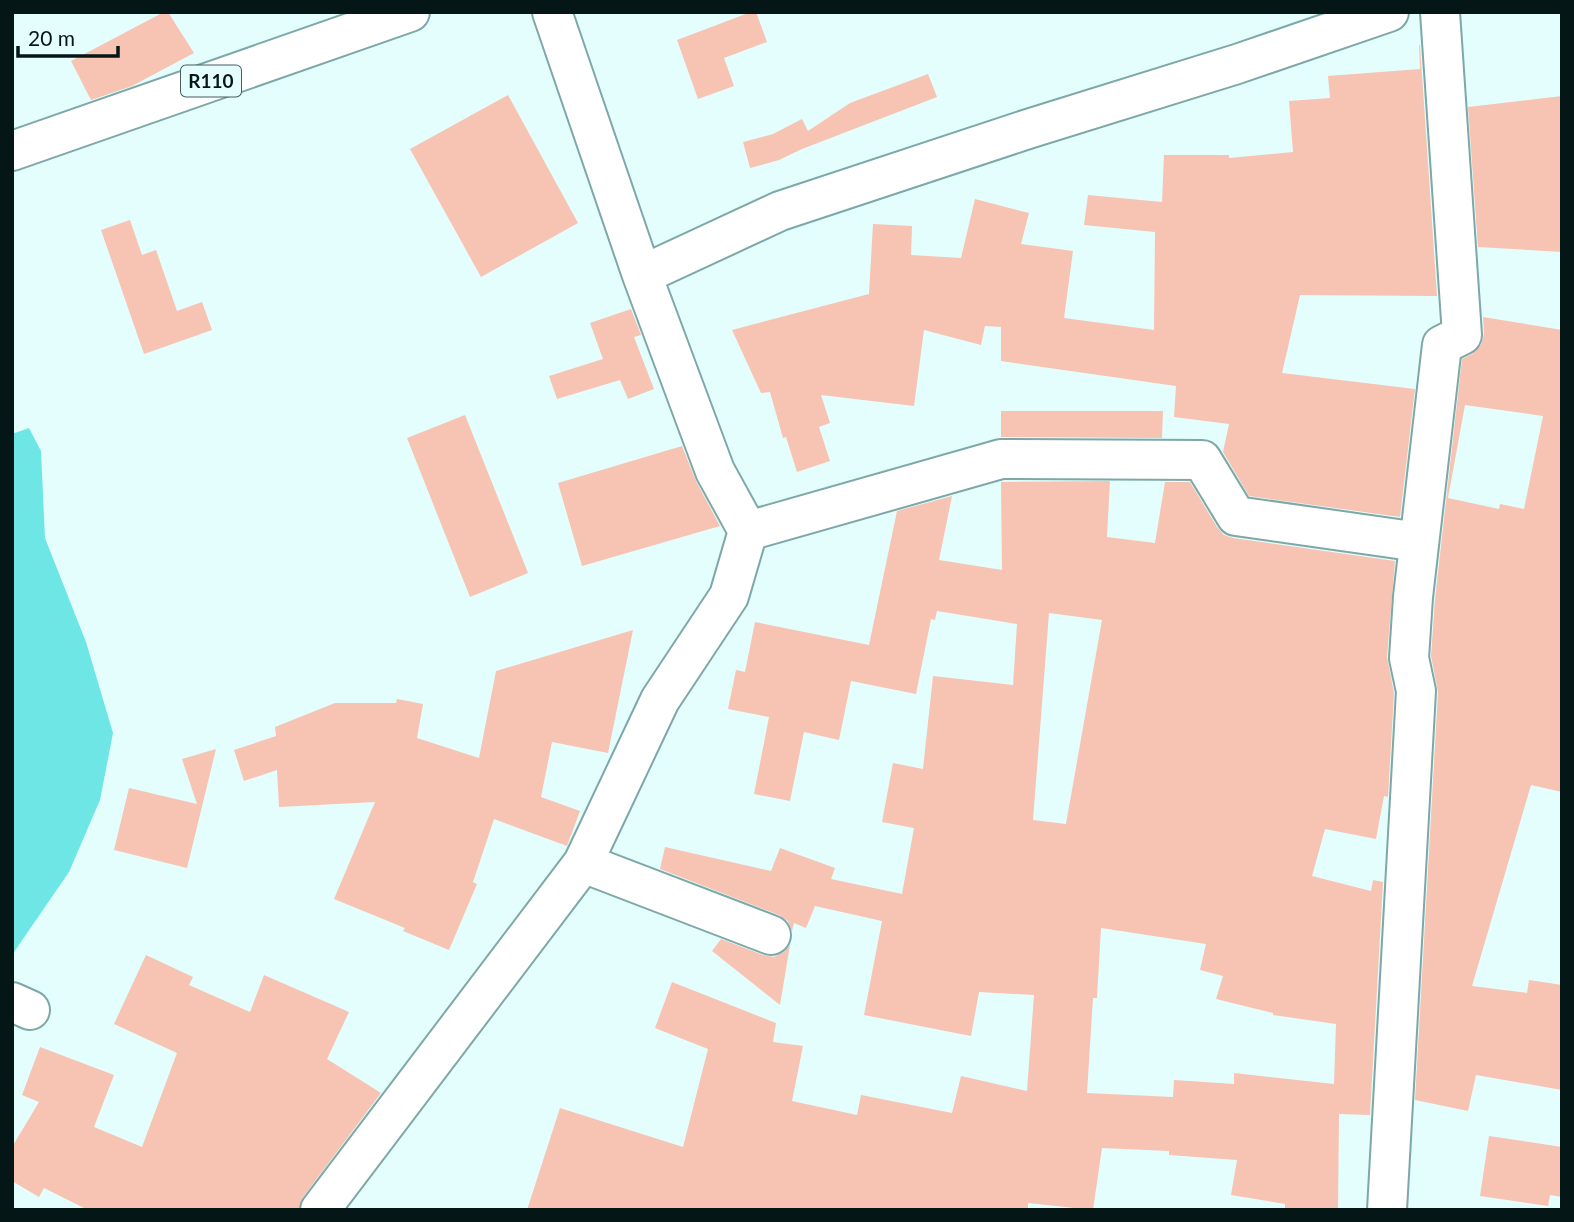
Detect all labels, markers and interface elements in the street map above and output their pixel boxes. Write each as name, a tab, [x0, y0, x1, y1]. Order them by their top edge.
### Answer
scale bar	[18, 14, 117, 58]
text: 20 m	[28, 25, 75, 50]
road number: R110	[181, 66, 241, 96]

